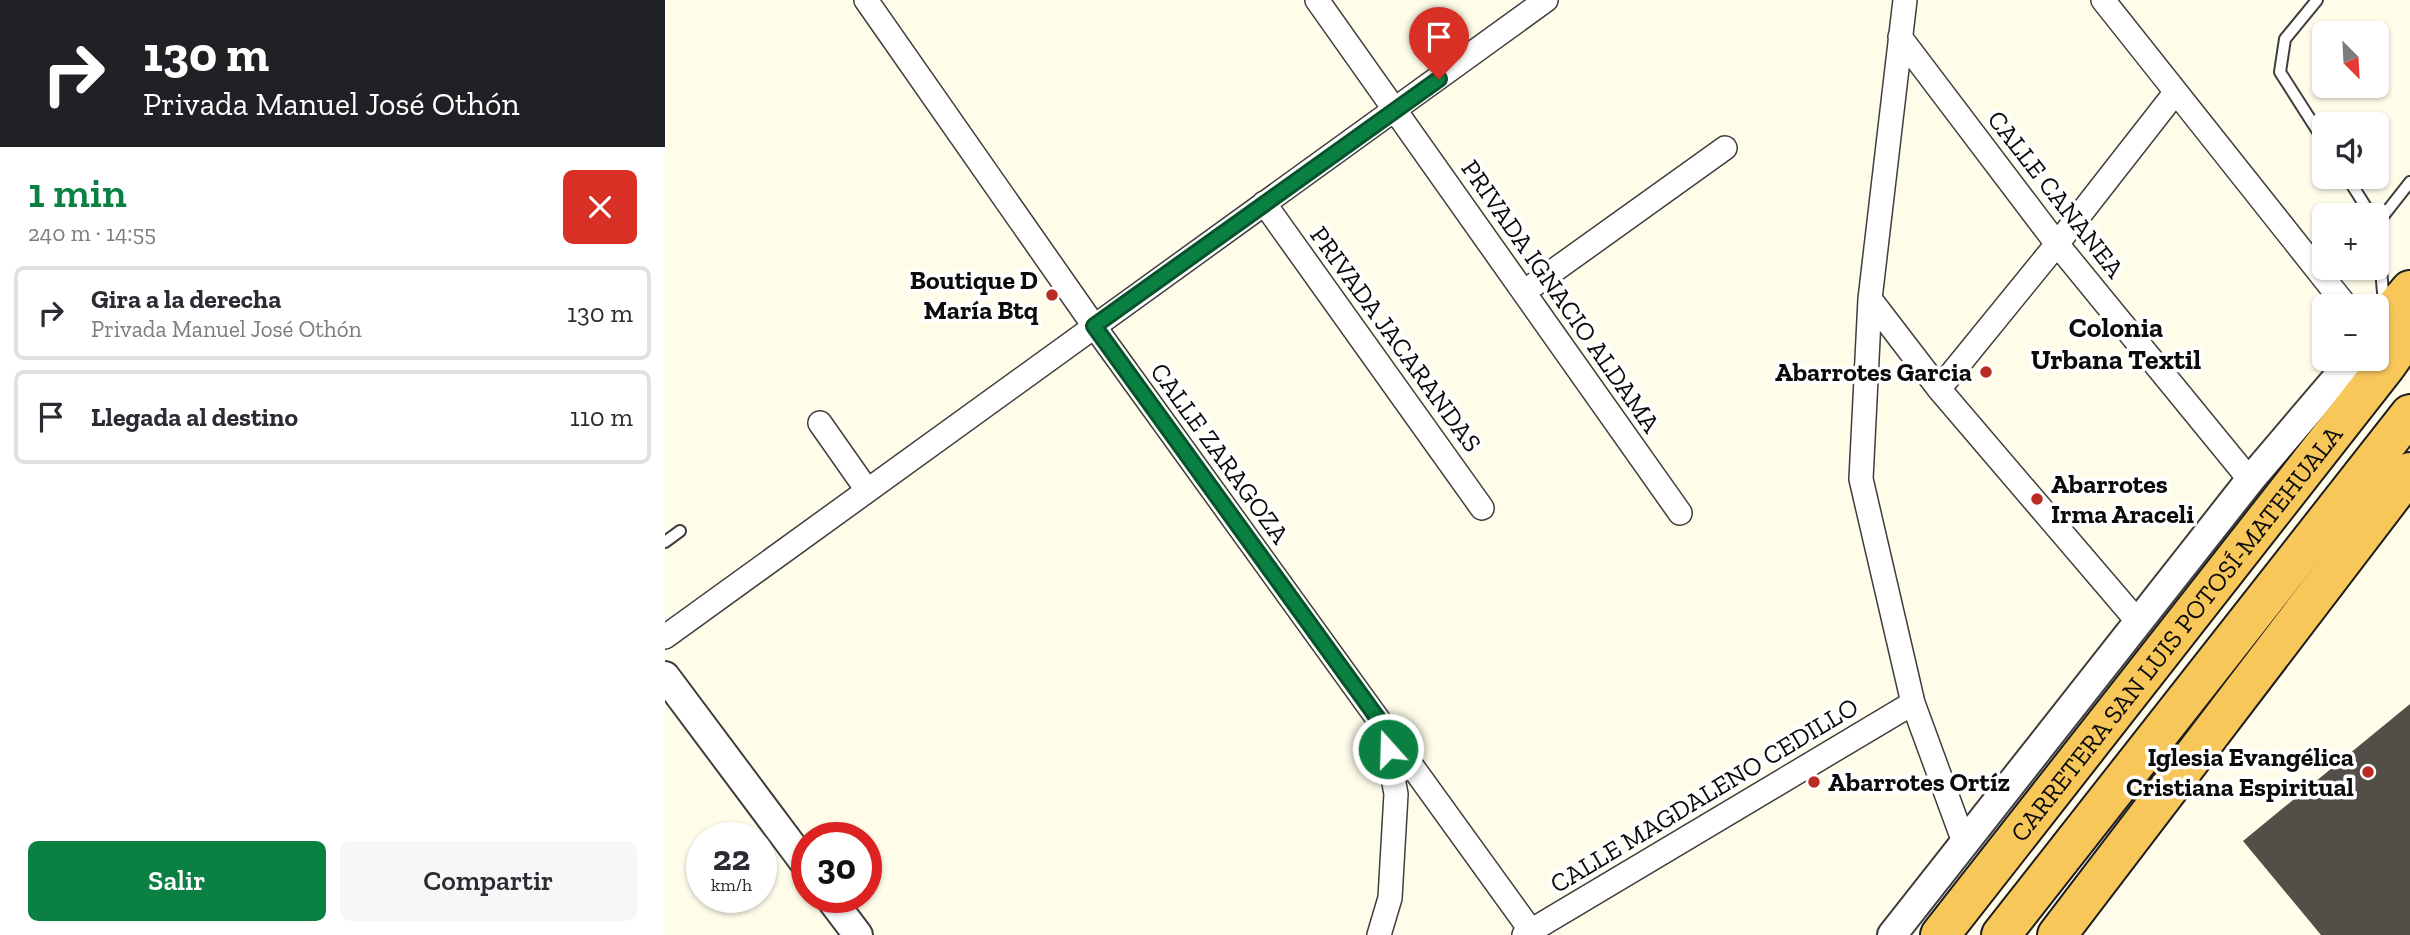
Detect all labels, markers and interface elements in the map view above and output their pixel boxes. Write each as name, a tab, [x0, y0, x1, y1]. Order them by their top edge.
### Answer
pin	[1409, 7, 1469, 79]
icon: arrive	[1420, 18, 1458, 56]
north arrow	[2312, 21, 2389, 98]
map controls	[2312, 21, 2389, 371]
text: 130 m	[143, 25, 269, 84]
icon: right	[28, 28, 119, 119]
text: Privada Manuel José Othón	[143, 85, 520, 123]
street label: CALLE CANANEA	[1981, 104, 2132, 285]
button: sound	[2312, 112, 2389, 189]
street label: PRIVADA IGNACIO ALDAMA	[1455, 153, 1668, 439]
text: 1 min	[28, 167, 127, 218]
button: close	[563, 170, 637, 244]
button: +	[2312, 203, 2389, 280]
text: 240 m · 14:55	[28, 219, 156, 247]
street label: PRIVADA JACARANDAS	[1303, 220, 1489, 458]
place label: Boutique D María Btq	[910, 264, 1039, 326]
text: Gira a la derecha	[91, 283, 281, 315]
marker: Boutique D María Btq	[1044, 287, 1060, 303]
icon: right	[32, 294, 70, 332]
button: −	[2312, 294, 2389, 371]
text: 130 m	[567, 297, 633, 329]
district label: Colonia Urbana Textil	[2031, 311, 2201, 376]
text: Privada Manuel José Othón	[91, 315, 362, 343]
street label: CALLE ZARAGOZA	[1144, 356, 1297, 551]
place label: Abarrotes Garcia	[1775, 356, 1972, 388]
marker: Abarrotes Garcia	[1978, 364, 1994, 380]
icon: arrive	[32, 398, 70, 436]
text: Llegada al destino	[91, 401, 298, 433]
text: 110 m	[570, 401, 633, 433]
street label: CARRETERA SAN LUIS POTOSÍ-MATEHUALA	[2003, 418, 2350, 848]
place label: Abarrotes Irma Araceli	[2051, 468, 2194, 530]
marker: Abarrotes Irma Araceli	[2029, 491, 2045, 507]
street label: CALLE MAGDALENO CEDILLO	[1544, 690, 1864, 900]
position arrow	[1351, 712, 1425, 786]
place label: Iglesia Evangélica Cristiana Espiritual	[2126, 741, 2354, 803]
marker: Iglesia Evangélica Cristiana Espiritual	[2360, 764, 2376, 780]
place label: Abarrotes Ortíz	[1828, 766, 2010, 798]
marker: Abarrotes Ortíz	[1806, 774, 1822, 790]
speed limit sign: 30	[791, 822, 882, 913]
text: 22	[713, 837, 750, 879]
button: Salir	[28, 841, 326, 921]
button: Compartir	[340, 841, 637, 921]
text: km/h	[711, 874, 752, 896]

